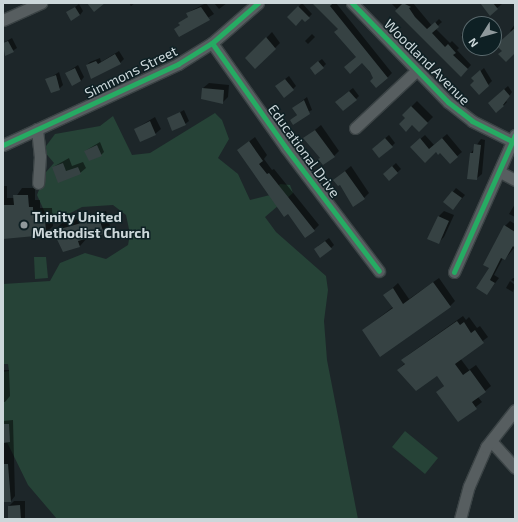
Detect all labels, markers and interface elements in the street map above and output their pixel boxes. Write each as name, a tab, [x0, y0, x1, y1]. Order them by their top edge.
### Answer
street label: Woodland Avenue	[380, 15, 474, 109]
north arrow	[462, 16, 502, 56]
text: N	[465, 36, 480, 50]
street label: Simmons Street	[82, 42, 180, 102]
street label: Educational Drive	[264, 101, 344, 201]
place label: Trinity United Methodist Church	[32, 209, 150, 242]
marker: Trinity United Methodist Church	[19, 220, 29, 230]

